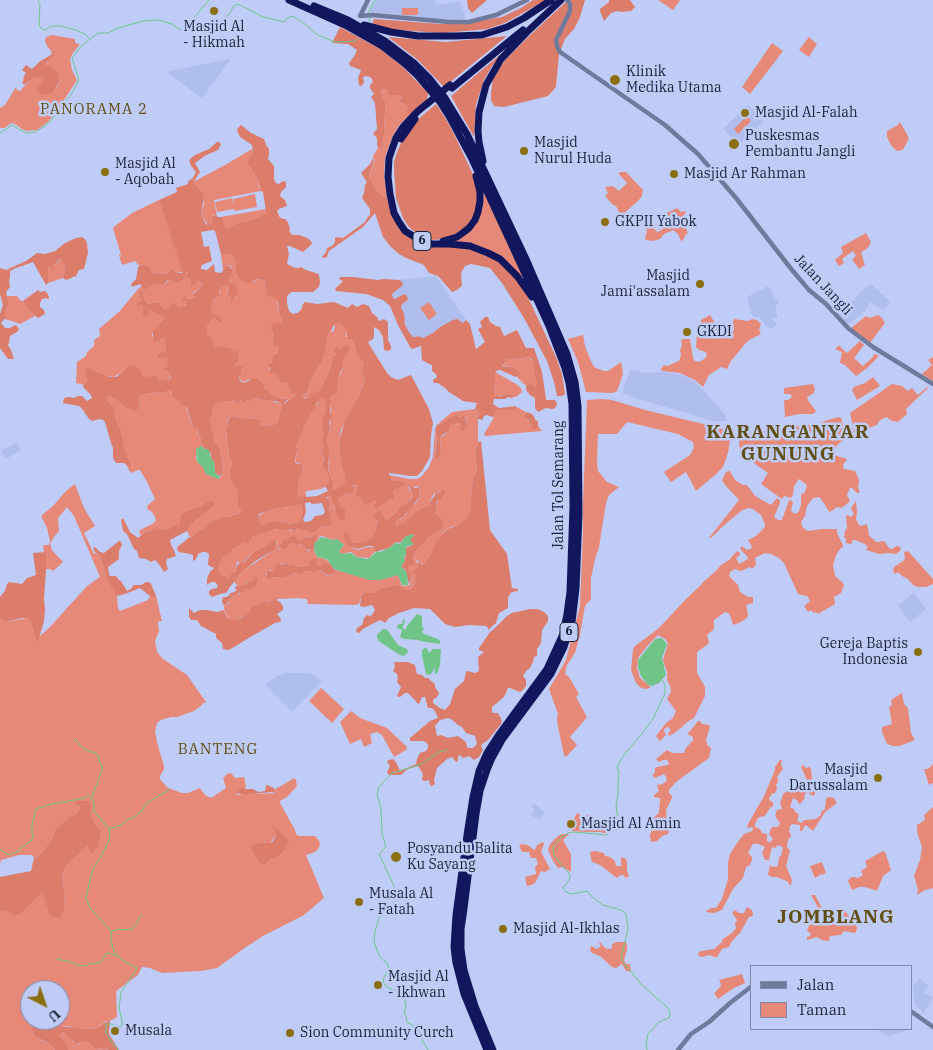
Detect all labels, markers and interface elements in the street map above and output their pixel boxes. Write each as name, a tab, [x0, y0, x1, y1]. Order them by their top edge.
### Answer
marker: Masjid Al - Hikmah	[208, 5, 220, 17]
place label: Masjid Al - Hikmah	[183, 19, 245, 52]
place label: Klinik Medika Utama	[626, 64, 722, 96]
marker: Klinik Medika Utama	[608, 73, 622, 87]
district label: PANORAMA 2	[39, 101, 149, 119]
place label: Masjid Al-Falah	[755, 105, 858, 121]
marker: Masjid Al-Falah	[739, 107, 751, 119]
place label: Puskesmas Pembantu Jangli	[745, 128, 855, 160]
place label: Masjid Nurul Huda	[534, 135, 612, 168]
marker: Puskesmas Pembantu Jangli	[727, 137, 741, 151]
marker: Masjid Nurul Huda	[518, 145, 530, 157]
place label: Masjid Al - Aqobah	[115, 156, 176, 188]
marker: Masjid Al - Aqobah	[99, 166, 111, 178]
place label: Masjid Ar Rahman	[684, 166, 806, 182]
marker: Masjid Ar Rahman	[668, 168, 680, 180]
place label: GKPII Yabok	[615, 214, 697, 230]
marker: GKPII Yabok	[599, 216, 611, 228]
road number: 6	[413, 232, 431, 250]
street label: Jalan Jangli	[791, 251, 855, 319]
place label: Masjid Jami'assalam	[601, 268, 690, 300]
marker: Masjid Jami'assalam	[694, 278, 706, 290]
place label: GKDI	[697, 324, 732, 340]
marker: GKDI	[681, 326, 693, 338]
street label: Jalan Tol Semarang	[551, 421, 567, 549]
district label: KARANGANYAR GUNUNG	[705, 422, 871, 466]
road number: 6	[560, 622, 578, 642]
place label: Gereja Baptis Indonesia	[820, 636, 908, 669]
marker: Gereja Baptis Indonesia	[912, 646, 924, 658]
district label: BANTENG	[177, 741, 259, 759]
place label: Masjid Darussalam	[789, 762, 868, 794]
marker: Masjid Darussalam	[872, 772, 884, 784]
place label: Masjid Al Amin	[581, 816, 681, 832]
marker: Masjid Al Amin	[565, 818, 577, 830]
place label: Posyandu Balita Ku Sayang	[407, 841, 513, 874]
marker: Posyandu Balita Ku Sayang	[389, 850, 403, 864]
place label: Musala Al - Fatah	[369, 886, 433, 919]
marker: Musala Al - Fatah	[353, 896, 365, 908]
district label: JOMBLANG	[776, 907, 896, 929]
place label: Masjid Al-Ikhlas	[513, 921, 620, 937]
marker: Masjid Al-Ikhlas	[497, 923, 509, 935]
legend	[750, 965, 913, 1030]
place label: Masjid Al - Ikhwan	[388, 969, 449, 1002]
text: Jalan	[797, 975, 834, 994]
marker: Masjid Al - Ikhwan	[372, 979, 384, 991]
north arrow	[20, 980, 70, 1030]
text: Taman	[797, 1000, 846, 1019]
text: U	[44, 1005, 64, 1026]
place label: Musala	[125, 1023, 172, 1039]
marker: Musala	[109, 1025, 121, 1037]
place label: Sion Community Curch	[300, 1025, 454, 1041]
marker: Sion Community Curch	[284, 1027, 296, 1039]

